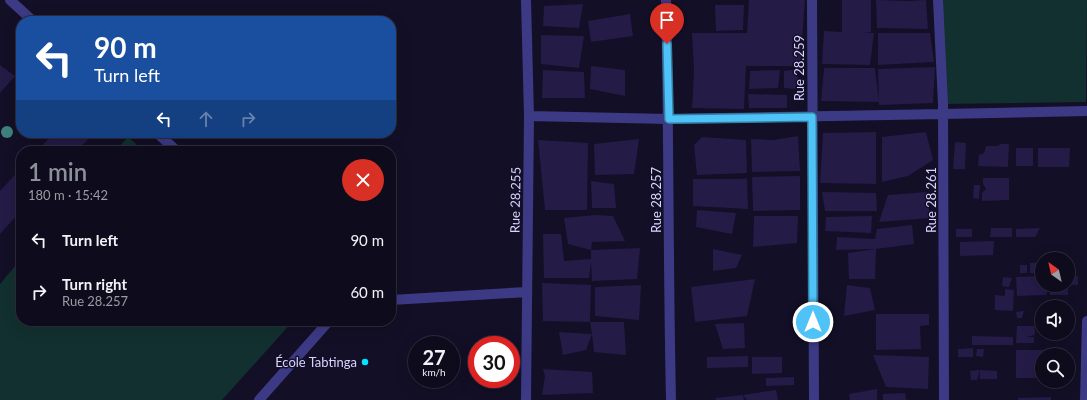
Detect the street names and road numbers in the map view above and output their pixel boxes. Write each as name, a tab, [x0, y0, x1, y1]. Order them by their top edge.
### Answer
street label: Rue 28.259	[791, 35, 807, 101]
street label: Rue 28.255	[506, 167, 524, 233]
street label: Rue 28.257	[648, 167, 664, 233]
street label: Rue 28.261	[923, 167, 939, 233]

